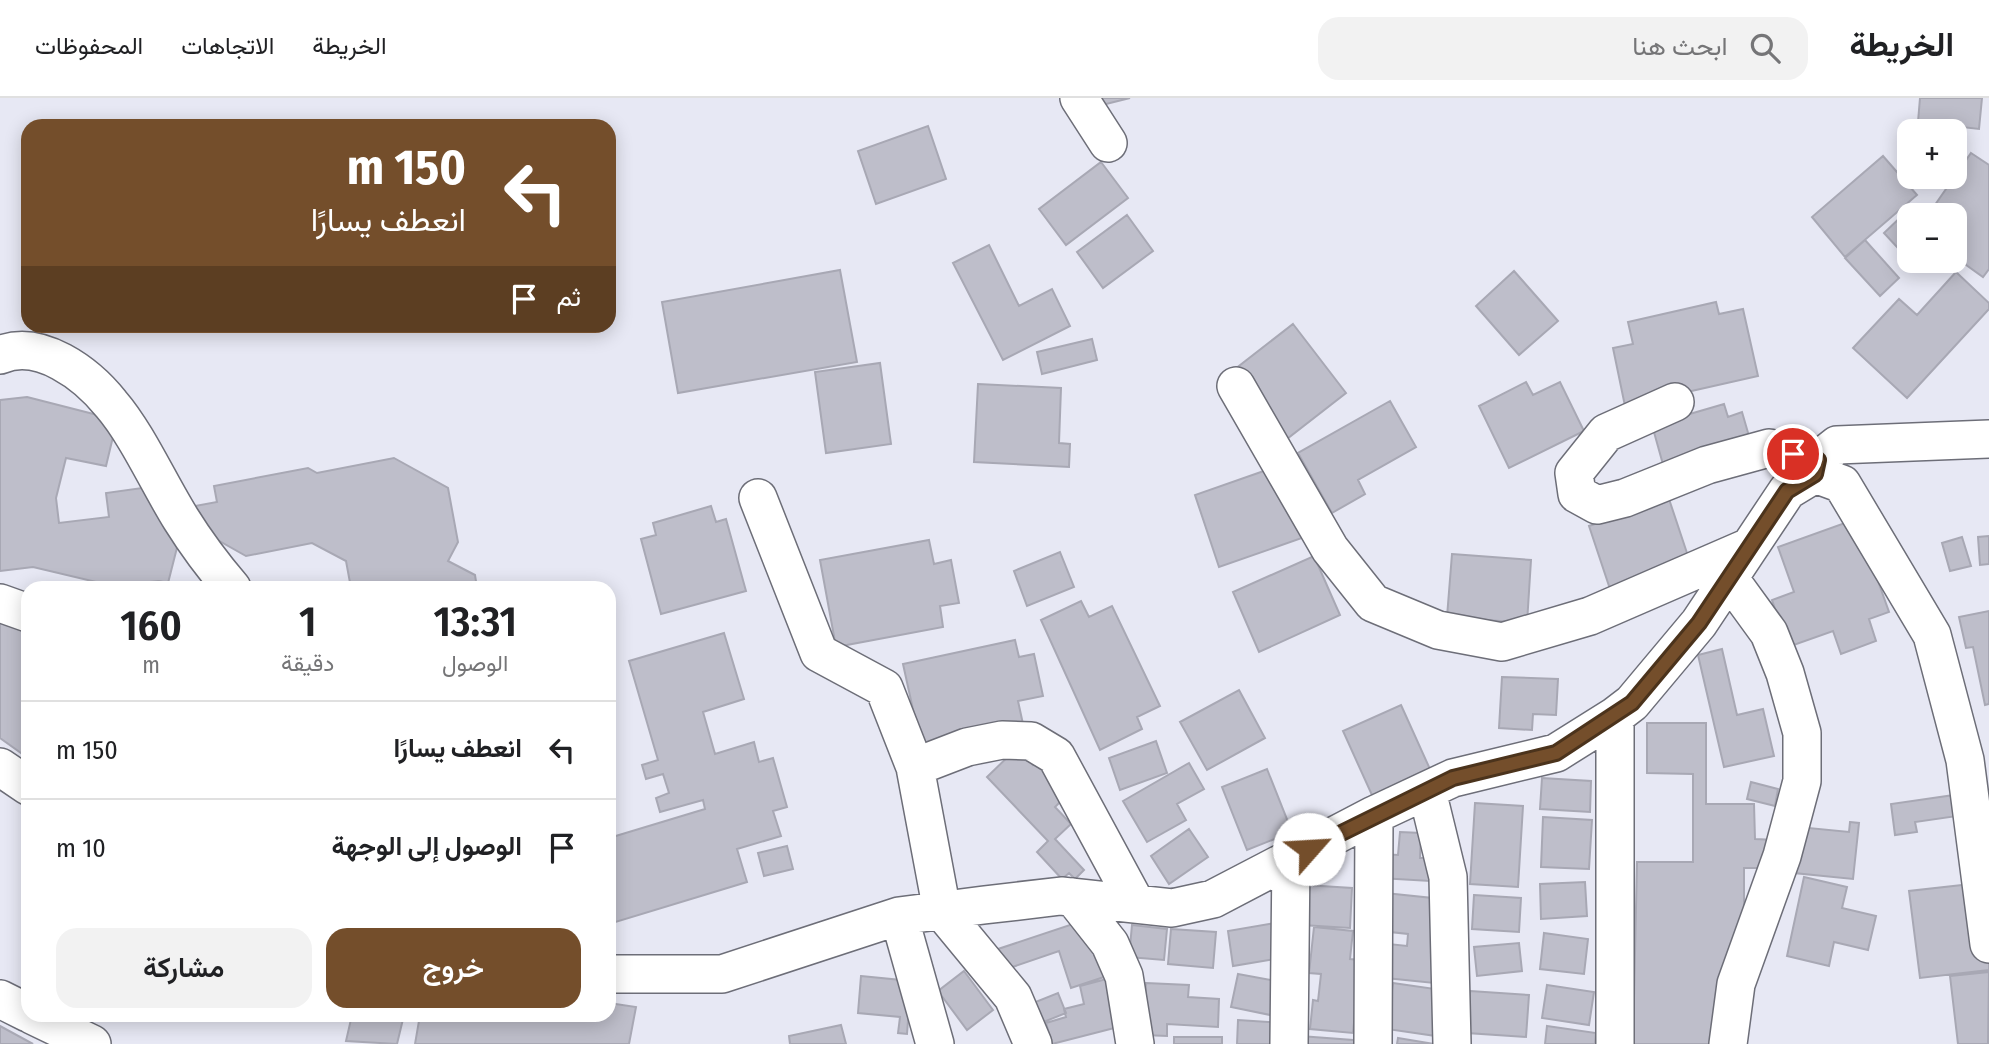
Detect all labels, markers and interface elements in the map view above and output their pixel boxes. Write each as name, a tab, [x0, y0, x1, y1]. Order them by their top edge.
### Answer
search box	[1318, 17, 1808, 80]
text: الخريطة	[1850, 25, 1954, 65]
icon: search	[1746, 29, 1784, 67]
text: ابحث هنا	[1632, 31, 1728, 62]
text: المحفوظات	[35, 32, 143, 60]
text: الاتجاهات	[181, 32, 274, 60]
text: الخريطة	[312, 32, 387, 60]
map controls	[1897, 119, 1967, 273]
button: +	[1897, 119, 1967, 189]
text: 150 m	[347, 138, 466, 197]
icon: left	[490, 147, 581, 238]
text: انعطف يسارًا	[311, 201, 466, 239]
button: −	[1897, 203, 1967, 273]
icon: arrive	[505, 280, 543, 318]
text: ثم	[557, 282, 581, 313]
pin	[1763, 424, 1823, 484]
icon: arrive	[1774, 435, 1812, 473]
text: 1	[299, 597, 316, 647]
text: 13:31	[433, 597, 517, 647]
text: 160	[120, 601, 182, 651]
text: دقيقة	[281, 649, 334, 677]
text: الوصول	[442, 649, 508, 677]
text: m	[142, 651, 160, 679]
icon: left	[543, 731, 581, 769]
text: انعطف يسارًا	[394, 733, 522, 764]
text: 150 m	[56, 735, 118, 766]
position arrow	[1272, 812, 1346, 886]
icon: arrive	[543, 829, 581, 867]
text: الوصول إلى الوجهة	[331, 831, 522, 862]
text: 10 m	[56, 833, 106, 864]
button: مشاركة	[56, 928, 312, 1008]
button: خروج	[326, 928, 581, 1008]

